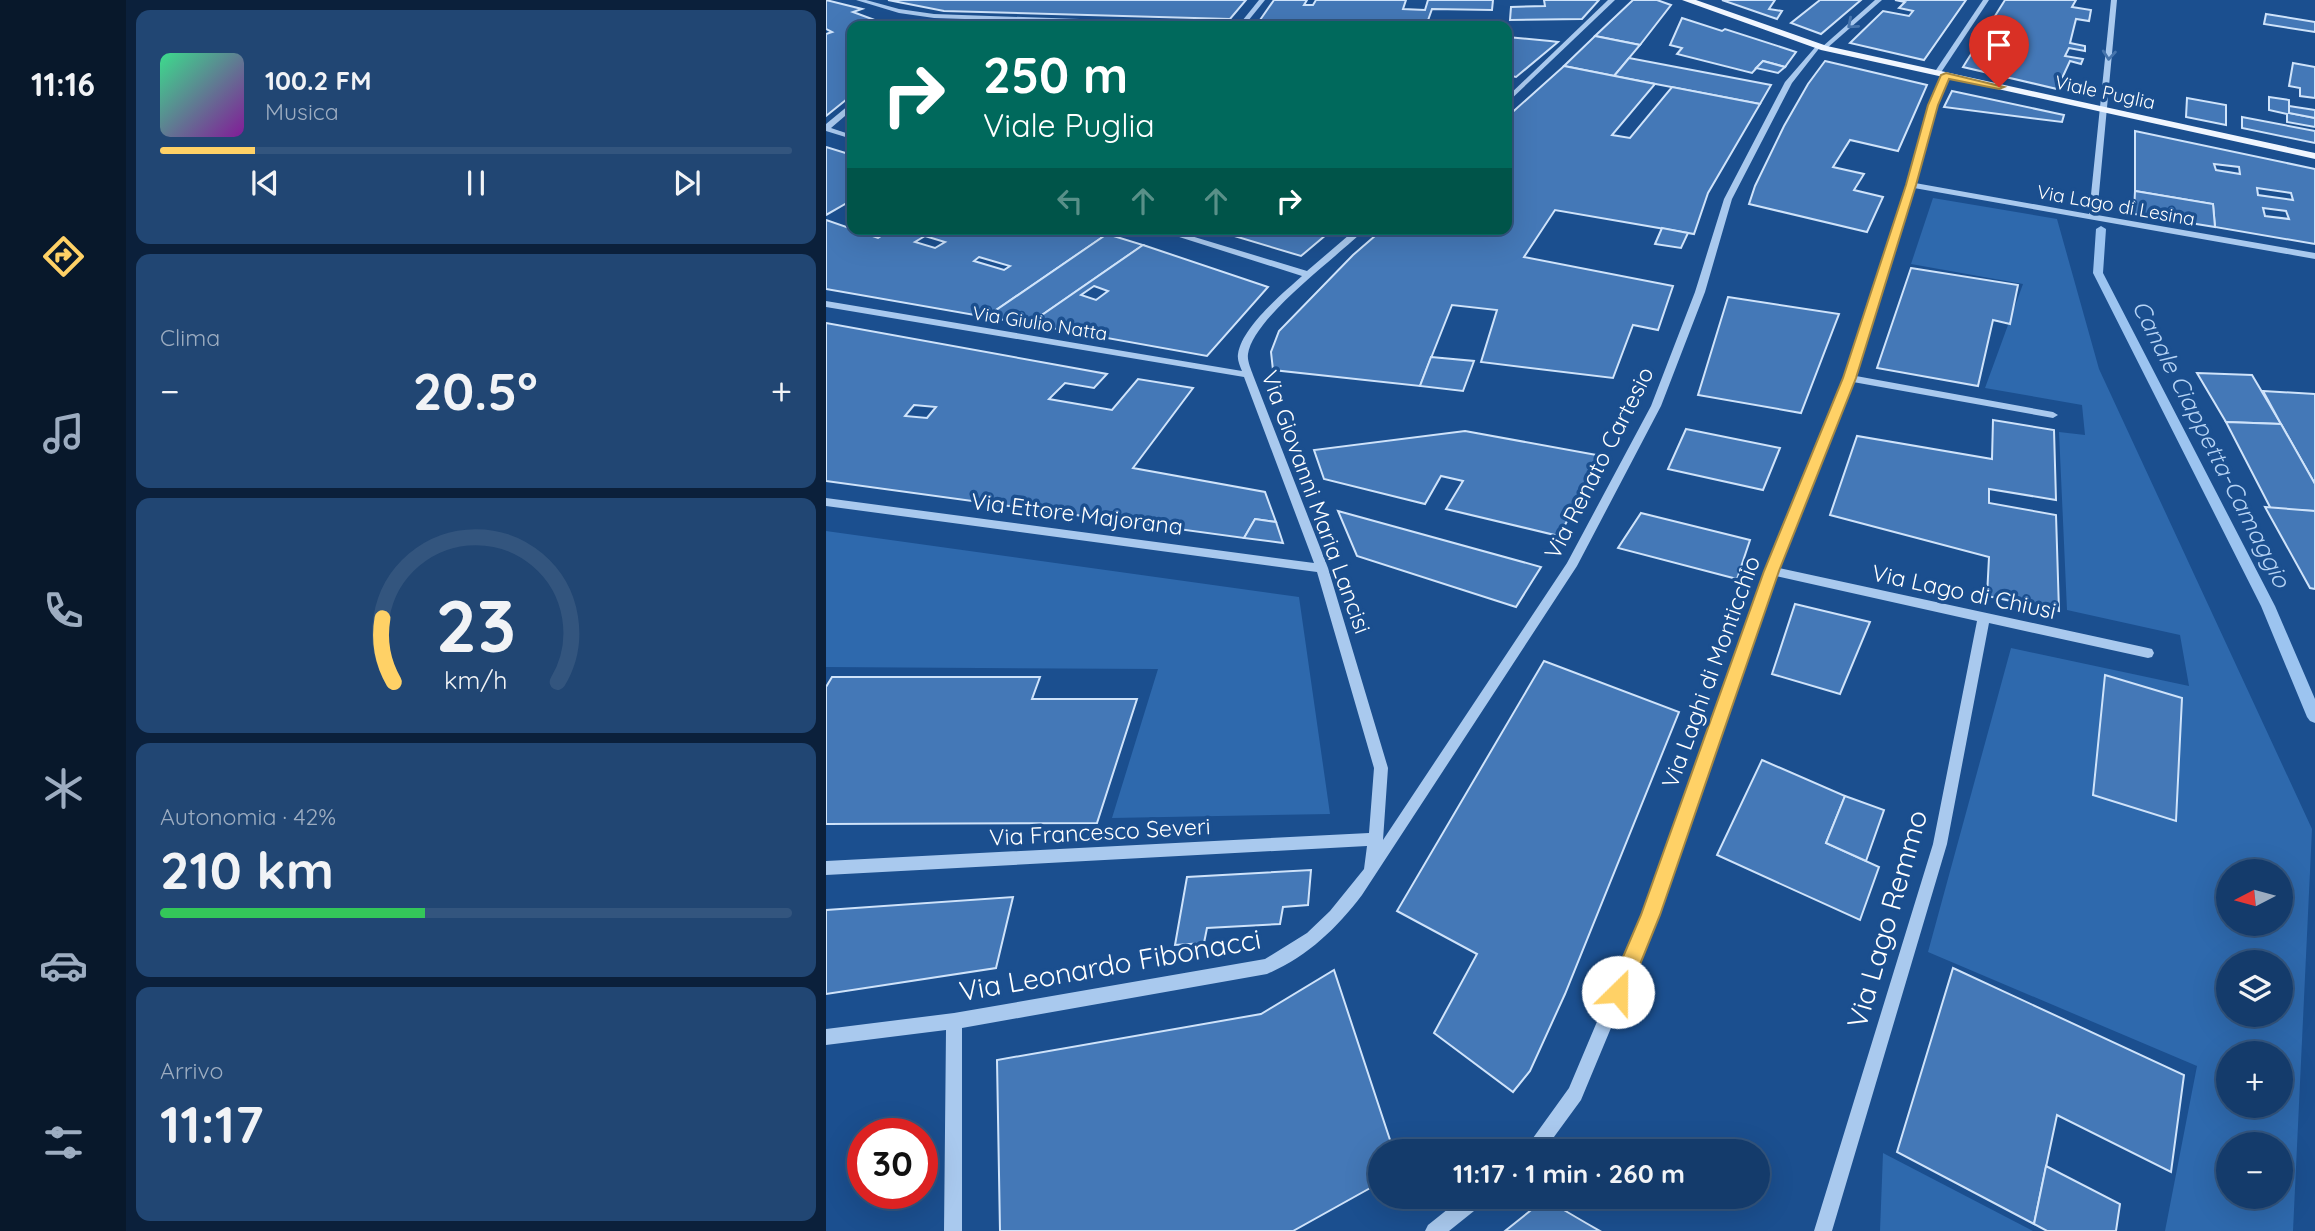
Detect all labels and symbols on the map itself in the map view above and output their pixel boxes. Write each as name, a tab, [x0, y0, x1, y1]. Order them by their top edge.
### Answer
pin	[1969, 15, 2029, 87]
one-way arrow	[1847, 16, 1860, 28]
one-way arrow	[2102, 50, 2117, 61]
street label: Viale Puglia	[2053, 70, 2157, 114]
street label: Via Lago di Lesina	[2035, 179, 2197, 231]
water label: Canale Ciappetta-Camaggio	[2126, 295, 2298, 594]
street label: Via Giulio Natta	[971, 300, 1109, 346]
street label: Via Renato Cartesio	[1538, 362, 1660, 564]
street label: Via Giovanni Maria Lancisi	[1255, 366, 1378, 637]
street label: Via Ettore Majorana	[969, 486, 1185, 541]
street label: Via Laghi di Monticchio	[1655, 552, 1766, 792]
street label: Via Lago di Chiusi	[1869, 558, 2059, 625]
street label: Via Lago Remmo	[1839, 806, 1934, 1032]
street label: Via Francesco Severi	[989, 811, 1211, 852]
north arrow	[2216, 859, 2292, 936]
street label: Via Leonardo Fibonacci	[956, 921, 1263, 1008]
position arrow	[1581, 955, 1655, 1029]
speed limit sign: 30	[847, 1118, 938, 1209]

